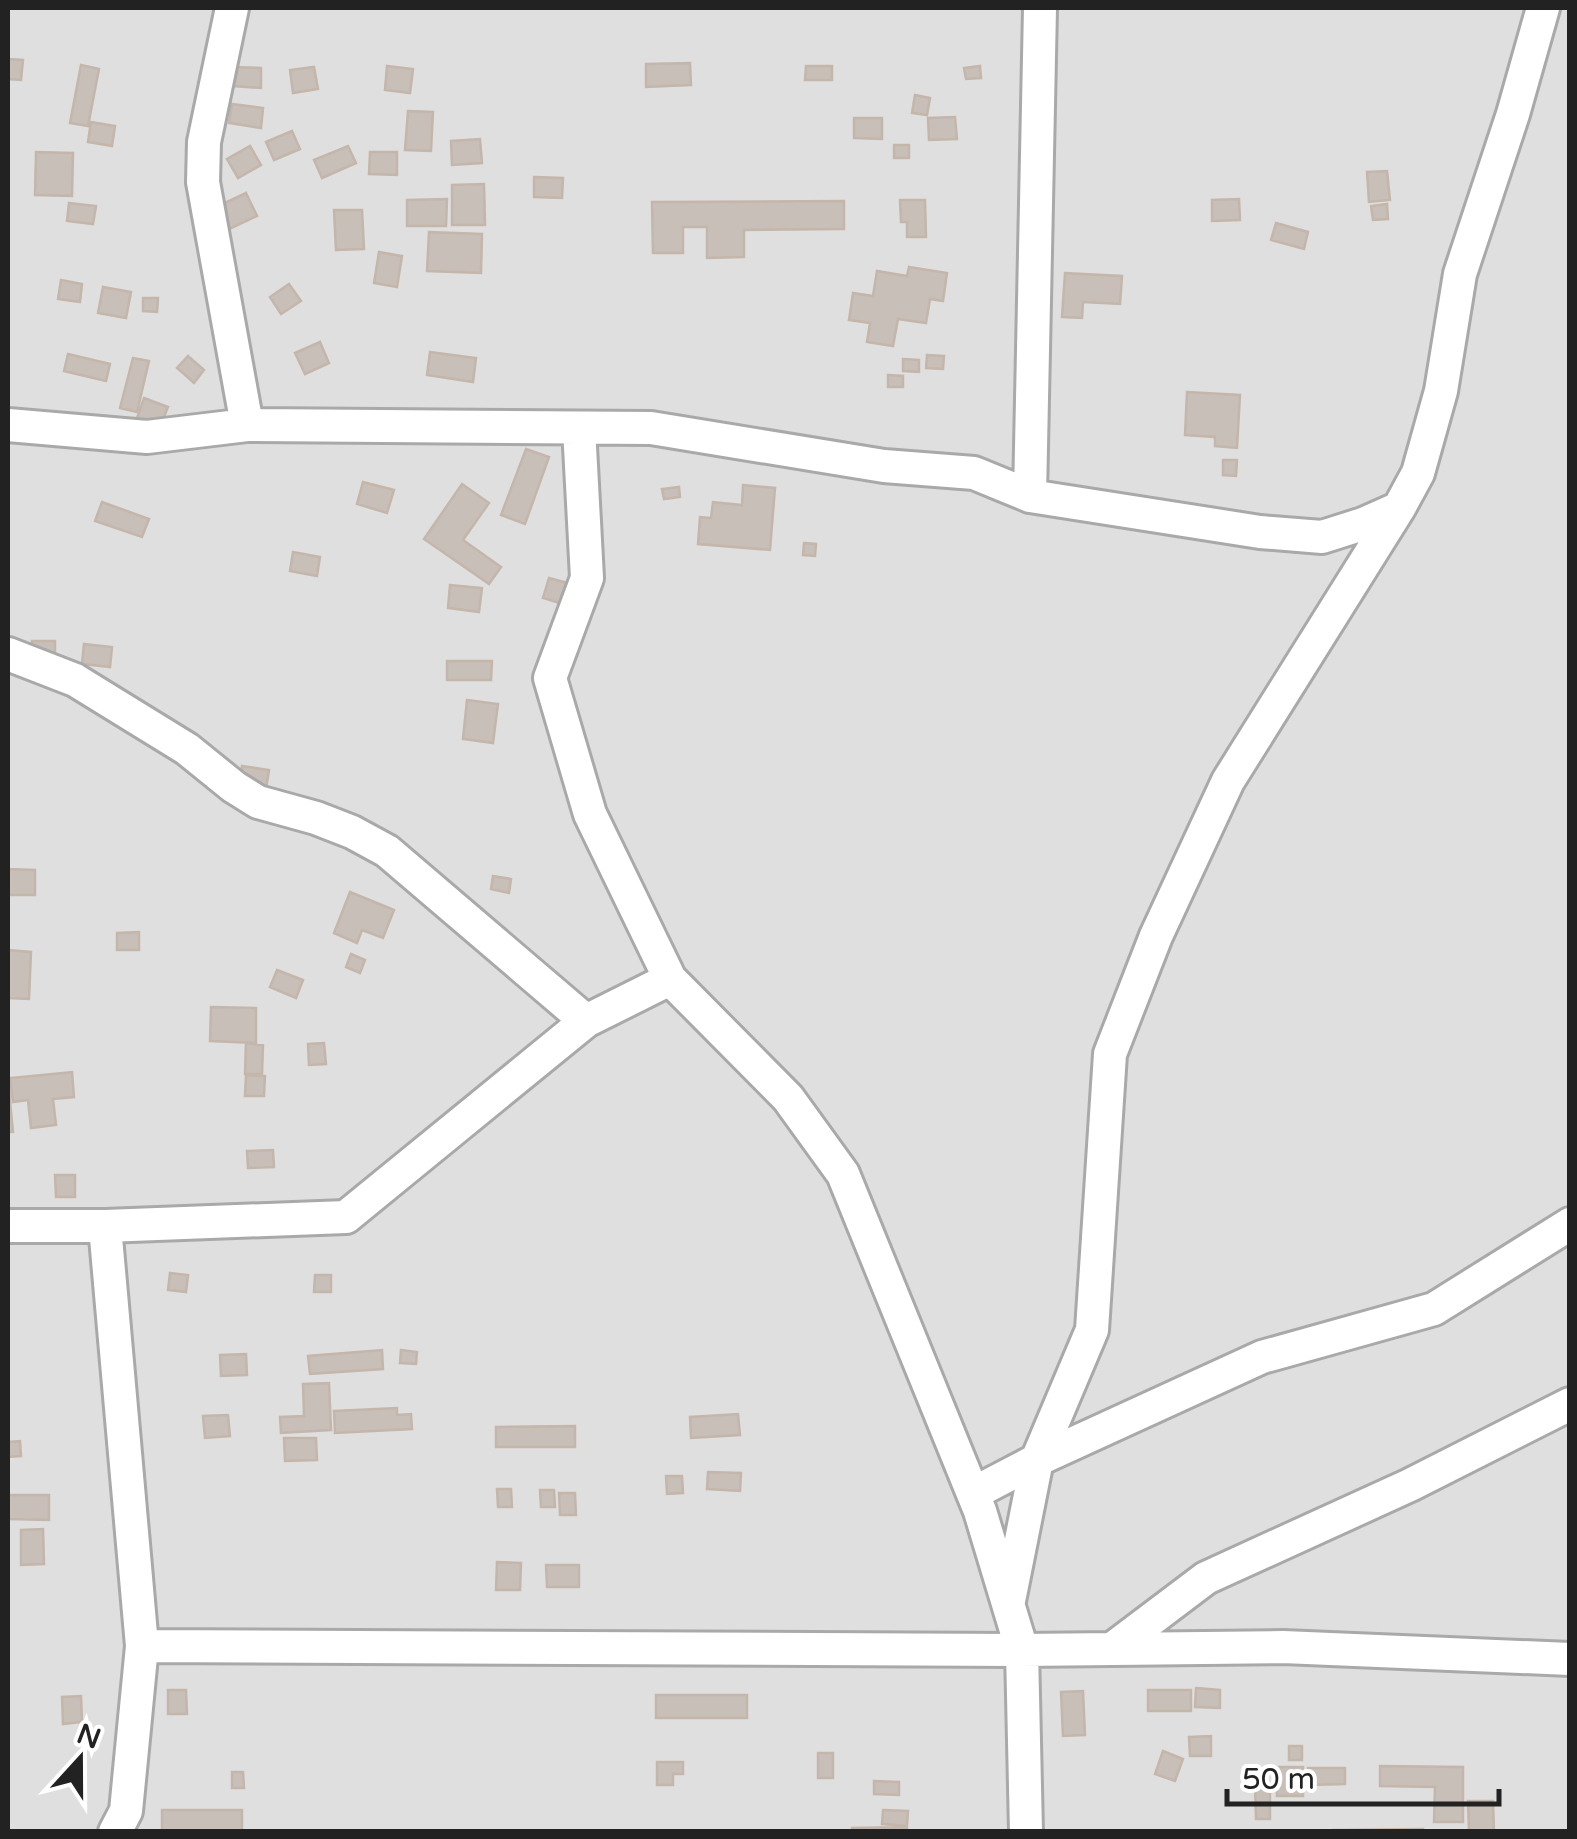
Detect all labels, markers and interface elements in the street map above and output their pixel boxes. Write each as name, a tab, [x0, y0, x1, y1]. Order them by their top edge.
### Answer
north arrow	[30, 1709, 130, 1809]
text: N	[72, 1717, 105, 1756]
scale bar	[1227, 1744, 1500, 1806]
text: 50 m	[1242, 1761, 1315, 1798]

